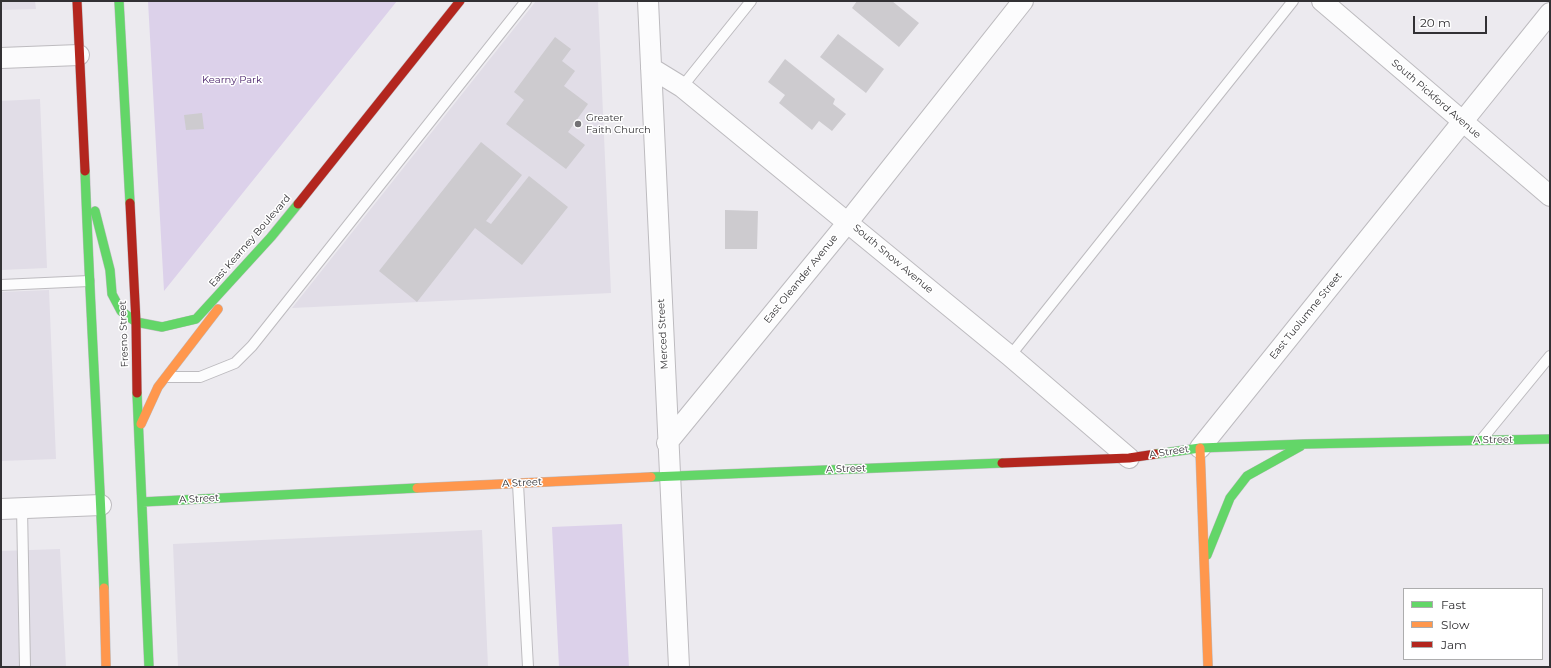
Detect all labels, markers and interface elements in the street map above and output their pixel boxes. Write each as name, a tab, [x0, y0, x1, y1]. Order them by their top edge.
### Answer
scale bar	[1415, 8, 1489, 34]
text: 20 m	[1420, 15, 1451, 30]
street label: South Pickford Avenue	[1389, 57, 1483, 141]
park label: Kearny Park	[202, 74, 262, 86]
place label: Greater Faith Church	[586, 112, 651, 136]
marker: Greater Faith Church	[573, 119, 583, 129]
street label: East Kearney Boulevard	[207, 192, 293, 290]
street label: South Snow Avenue	[851, 222, 935, 296]
street label: East Oleander Avenue	[761, 232, 841, 326]
street label: East Tuolumne Street	[1267, 270, 1345, 362]
street label: Merced Street	[655, 298, 671, 370]
street label: Fresno Street	[117, 300, 131, 368]
street label: A Street	[1473, 434, 1513, 446]
street label: A Street	[1148, 443, 1190, 461]
street label: A Street	[826, 462, 866, 476]
street label: A Street	[502, 476, 542, 490]
street label: A Street	[179, 492, 219, 506]
legend	[1403, 588, 1543, 660]
text: Fast	[1441, 597, 1466, 612]
text: Slow	[1441, 617, 1470, 632]
text: Jam	[1441, 637, 1467, 652]

